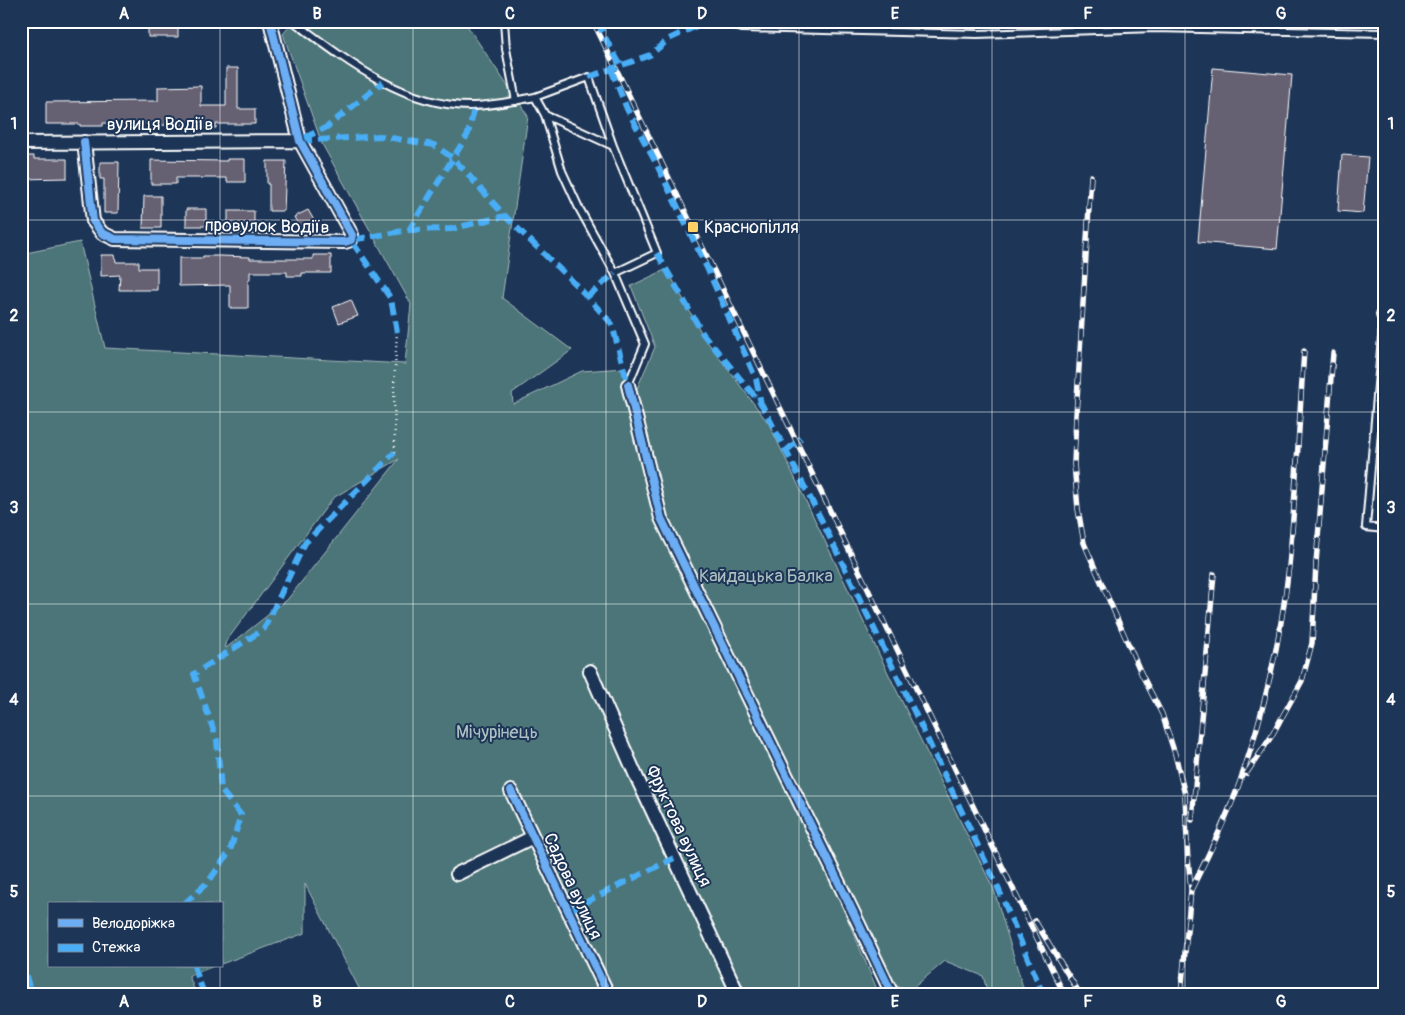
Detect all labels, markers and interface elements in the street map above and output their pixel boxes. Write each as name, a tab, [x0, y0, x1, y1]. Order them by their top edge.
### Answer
text: A	[119, 4, 130, 24]
text: B	[312, 4, 322, 24]
text: C	[505, 4, 515, 24]
text: D	[697, 4, 707, 24]
text: E	[891, 4, 900, 24]
text: F	[1083, 4, 1093, 24]
text: G	[1276, 4, 1287, 24]
street label: вулиця Водіїв	[107, 113, 213, 136]
text: 1	[11, 114, 17, 134]
text: 1	[1388, 114, 1394, 134]
street label: провулок Водіїв	[204, 214, 330, 239]
place label: Краснопілля	[704, 216, 799, 239]
marker: Краснопілля	[686, 220, 700, 234]
text: 2	[10, 306, 19, 326]
text: 2	[1387, 306, 1396, 326]
text: 3	[10, 498, 19, 518]
text: 3	[1387, 498, 1396, 518]
park label: Кайдацька Балка	[699, 565, 833, 588]
text: 4	[9, 690, 19, 710]
text: 4	[1386, 690, 1396, 710]
park label: Мічурінець	[456, 721, 538, 744]
street label: Фруктова вулиця	[640, 762, 717, 890]
street label: Садова вулиця	[538, 829, 607, 943]
text: 5	[10, 882, 19, 902]
text: 5	[1387, 882, 1396, 902]
legend	[48, 902, 222, 968]
text: Велодоріжка	[92, 914, 175, 933]
text: Стежка	[92, 938, 141, 957]
text: A	[119, 992, 130, 1012]
text: B	[312, 992, 322, 1012]
text: C	[505, 992, 515, 1012]
text: D	[697, 992, 707, 1012]
text: E	[891, 992, 900, 1012]
text: F	[1083, 992, 1093, 1012]
text: G	[1276, 992, 1287, 1012]

